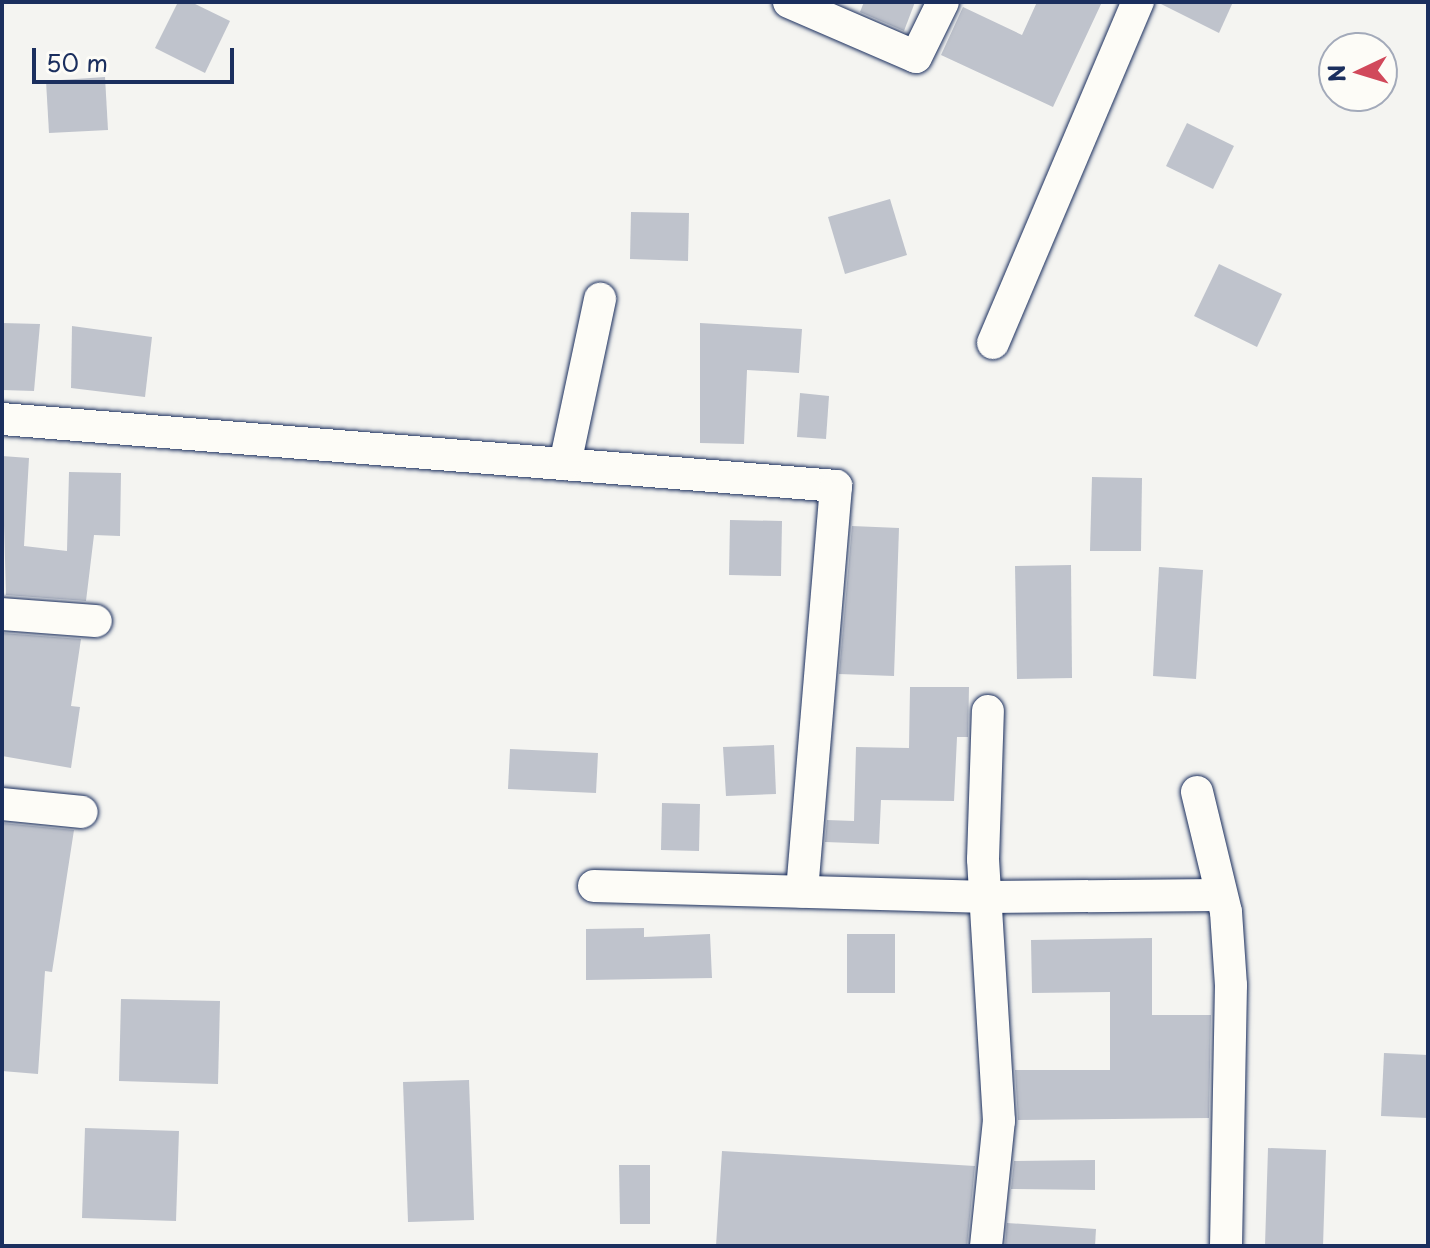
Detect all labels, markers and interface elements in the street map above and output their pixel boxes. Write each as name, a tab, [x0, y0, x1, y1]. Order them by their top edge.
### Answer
scale bar	[36, 32, 238, 82]
north arrow	[1318, 32, 1398, 112]
text: 50 m	[46, 44, 108, 80]
text: N	[1318, 64, 1353, 83]

